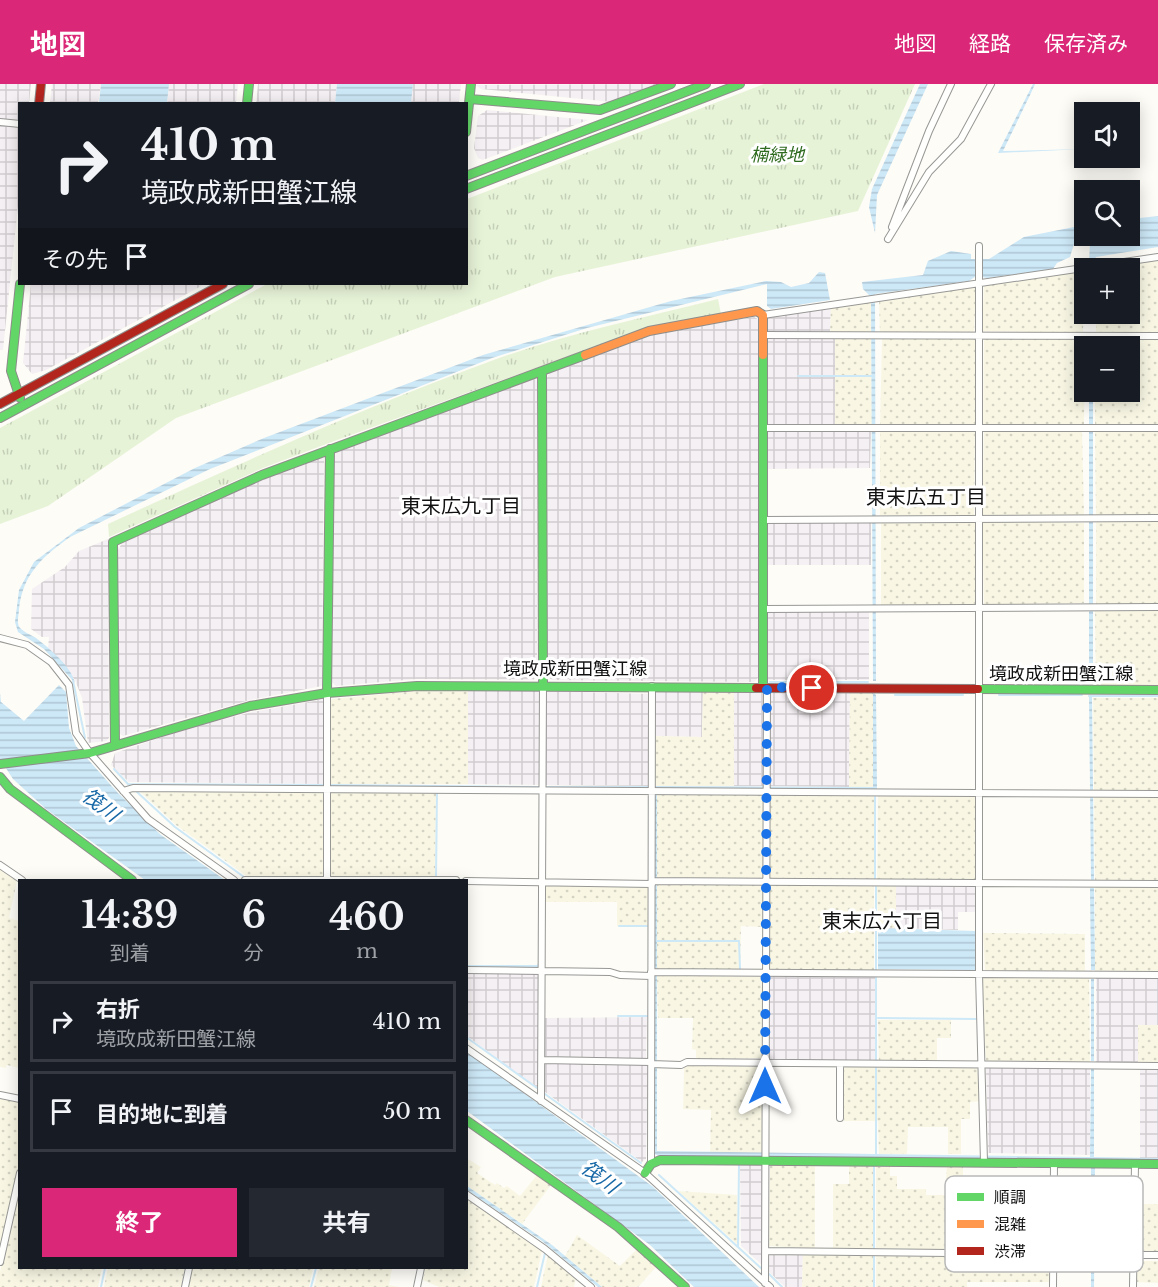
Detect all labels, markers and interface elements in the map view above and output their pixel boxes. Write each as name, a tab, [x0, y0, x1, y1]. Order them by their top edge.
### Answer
text: 地図	[30, 27, 86, 62]
text: 地図	[894, 31, 936, 57]
text: 経路	[969, 31, 1011, 57]
text: 保存済み	[1044, 31, 1128, 57]
map controls	[1074, 102, 1140, 402]
button: sound	[1074, 102, 1140, 168]
text: 410 m	[141, 119, 277, 171]
icon: right	[42, 126, 120, 204]
park label: 楠緑地	[750, 144, 806, 166]
text: 境政成新田蟹江線	[141, 176, 357, 209]
button: search	[1074, 180, 1140, 246]
icon: arrive	[120, 240, 153, 273]
text: その先	[42, 246, 108, 273]
button: +	[1074, 258, 1140, 324]
button: −	[1074, 336, 1140, 402]
district label: 東末広五丁目	[866, 485, 986, 509]
district label: 東末広九丁目	[401, 494, 521, 518]
street label: 境政成新田蟹江線	[503, 658, 647, 680]
pin	[786, 662, 837, 713]
street label: 境政成新田蟹江線	[989, 663, 1133, 685]
icon: arrive	[795, 671, 828, 704]
water label: 筏川	[78, 783, 126, 828]
text: 14:39	[81, 893, 178, 938]
text: 6	[242, 893, 266, 938]
text: 460	[329, 895, 405, 940]
district label: 東末広六丁目	[822, 909, 942, 933]
text: m	[356, 939, 378, 963]
text: 到着	[110, 941, 150, 965]
text: 分	[244, 941, 264, 965]
text: 右折	[96, 996, 140, 1023]
icon: right	[45, 1005, 78, 1038]
text: 410 m	[373, 1008, 441, 1035]
text: 境政成新田蟹江線	[96, 1027, 256, 1051]
position arrow	[733, 1054, 797, 1118]
icon: arrive	[45, 1095, 78, 1128]
text: 50 m	[383, 1098, 441, 1125]
text: 目的地に到着	[96, 1101, 228, 1128]
water label: 筏川	[577, 1155, 625, 1200]
legend	[945, 1176, 1143, 1272]
text: 順調	[994, 1187, 1026, 1207]
button: 終了	[42, 1188, 237, 1257]
button: 共有	[249, 1188, 444, 1257]
text: 混雑	[994, 1214, 1026, 1234]
text: 渋滞	[994, 1241, 1026, 1261]

